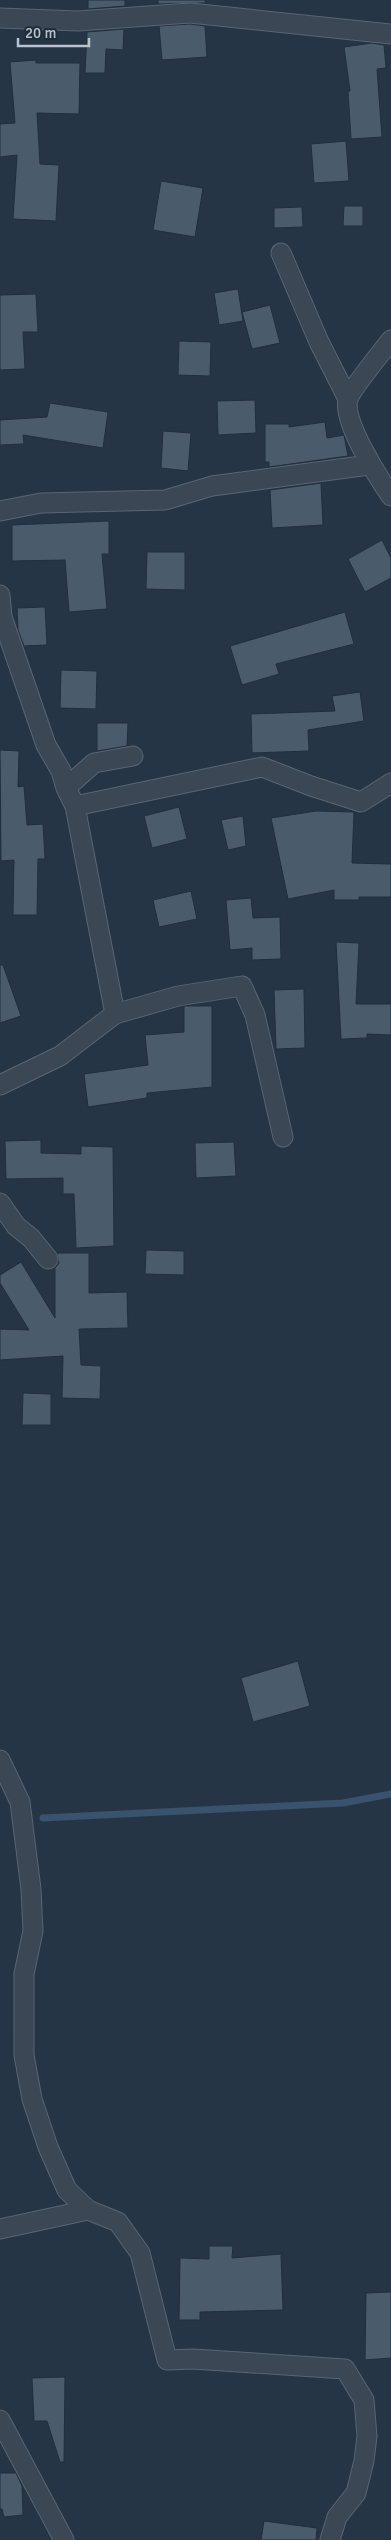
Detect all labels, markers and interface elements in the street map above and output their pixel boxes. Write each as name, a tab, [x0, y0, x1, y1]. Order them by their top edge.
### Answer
scale bar	[18, 15, 89, 47]
text: 20 m	[25, 24, 56, 42]

